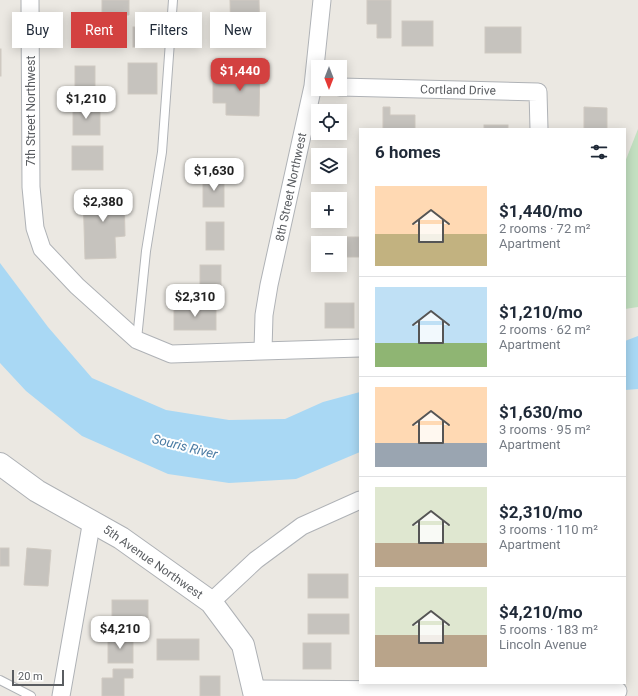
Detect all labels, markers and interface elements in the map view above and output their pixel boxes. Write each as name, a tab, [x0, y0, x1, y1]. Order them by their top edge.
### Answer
chip: Buy	[12, 12, 63, 48]
chip: Rent	[71, 12, 127, 48]
chip: Filters	[135, 12, 202, 48]
chip: New	[210, 12, 266, 48]
street label: 7th Street Northwest	[24, 56, 38, 166]
pin: $1,440	[207, 58, 273, 92]
north arrow	[311, 60, 347, 96]
map controls	[311, 60, 347, 272]
text: $1,440	[220, 63, 260, 78]
street label: Cortland Drive	[420, 82, 496, 98]
pin: $1,210	[53, 86, 119, 120]
text: $1,210	[66, 91, 106, 106]
button: locate	[311, 104, 347, 140]
street label: 8th Street Northwest	[273, 131, 309, 243]
icon: filters	[588, 141, 610, 163]
text: 6 homes	[375, 142, 441, 162]
button: layers	[311, 148, 347, 184]
pin: $1,630	[181, 158, 247, 192]
text: $1,630	[194, 163, 234, 178]
pin: $2,380	[70, 189, 136, 223]
button: +	[311, 192, 347, 228]
text: $2,380	[83, 194, 123, 209]
text: $1,440/mo	[499, 201, 583, 221]
icon: home	[407, 202, 455, 250]
text: 2 rooms · 72 m²	[499, 221, 591, 236]
button: −	[311, 236, 347, 272]
text: Apartment	[499, 236, 561, 251]
pin: $2,310	[162, 284, 228, 318]
text: $2,310	[175, 289, 215, 304]
text: $1,210/mo	[499, 302, 583, 322]
icon: home	[407, 303, 455, 351]
text: 2 rooms · 62 m²	[499, 322, 591, 337]
text: Apartment	[499, 337, 561, 352]
text: $1,630/mo	[499, 402, 583, 422]
icon: home	[407, 403, 455, 451]
text: 3 rooms · 95 m²	[499, 422, 591, 437]
water label: Souris River	[151, 431, 220, 462]
text: Apartment	[499, 437, 561, 452]
text: $2,310/mo	[499, 502, 583, 522]
icon: home	[407, 503, 455, 551]
street label: 5th Avenue Northwest	[101, 522, 206, 602]
text: 3 rooms · 110 m²	[499, 522, 598, 537]
text: Apartment	[499, 537, 561, 552]
text: $4,210/mo	[499, 602, 583, 622]
icon: home	[407, 603, 455, 651]
pin: $4,210	[87, 616, 153, 650]
text: $4,210	[100, 621, 140, 636]
text: 5 rooms · 183 m²	[499, 622, 598, 637]
text: Lincoln Avenue	[499, 637, 587, 652]
scale bar	[12, 668, 64, 687]
text: 20 m	[18, 670, 43, 683]

